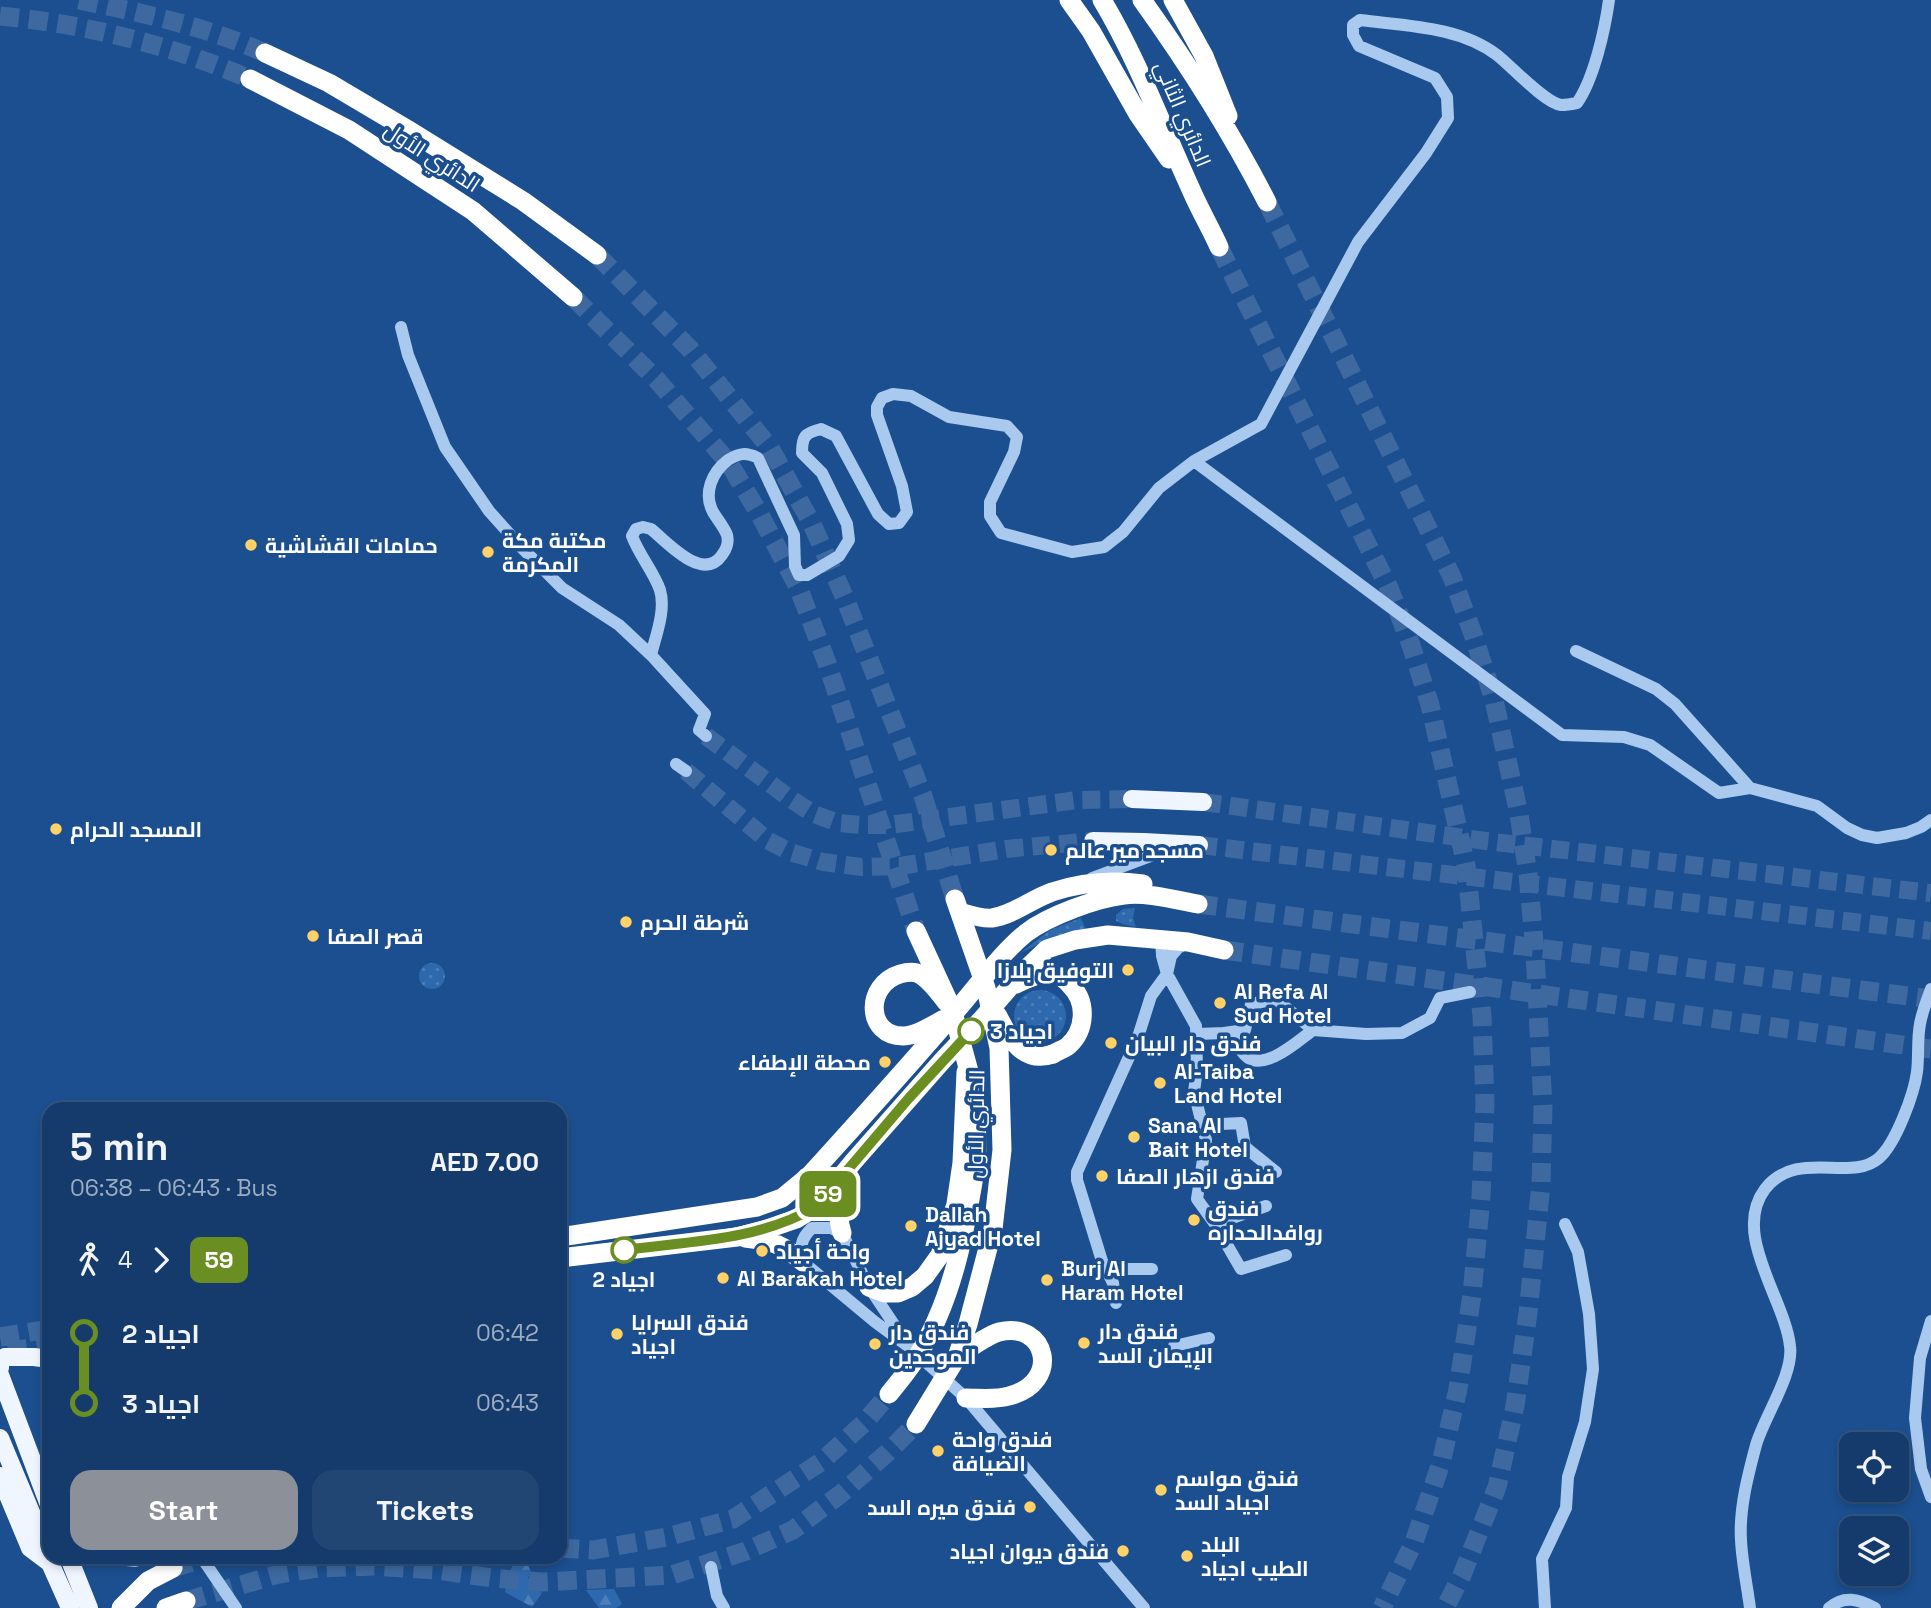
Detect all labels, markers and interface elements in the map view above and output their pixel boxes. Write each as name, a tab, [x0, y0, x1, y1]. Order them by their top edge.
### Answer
street label: الدائري الثاني	[1146, 57, 1217, 172]
street label: الدائري الأول	[377, 116, 485, 201]
place label: مكتبة مكة المكرمة	[502, 527, 606, 578]
place label: حمامات القشاشية	[265, 532, 438, 559]
marker: حمامات القشاشية	[243, 537, 259, 553]
marker: مكتبة مكة المكرمة	[480, 544, 496, 560]
place label: المسجد الحرام	[70, 816, 202, 844]
marker: المسجد الحرام	[48, 821, 64, 837]
place label: مسجد مير عالم	[1065, 837, 1204, 865]
marker: مسجد مير عالم	[1043, 842, 1059, 858]
place label: شرطة الحرم	[640, 909, 749, 937]
marker: شرطة الحرم	[618, 914, 634, 930]
place label: قصر الصفا	[327, 923, 423, 950]
marker: قصر الصفا	[305, 928, 321, 944]
place label: التوفيق بلازا	[997, 957, 1114, 984]
marker: التوفيق بلازا	[1120, 962, 1136, 978]
place label: Al Refa Al Sud Hotel	[1234, 978, 1332, 1029]
marker: Al Refa Al Sud Hotel	[1212, 995, 1228, 1011]
marker: اجياد 3	[958, 1018, 984, 1044]
place label: اجياد 3	[990, 1018, 1053, 1045]
place label: فندق دار البيان	[1125, 1030, 1262, 1057]
marker: فندق دار البيان	[1103, 1035, 1119, 1051]
place label: محطة الإطفاء	[738, 1049, 871, 1077]
marker: محطة الإطفاء	[877, 1054, 893, 1070]
place label: Al-Taiba Land Hotel	[1174, 1058, 1282, 1109]
street label: الدائري الأول	[962, 1069, 993, 1179]
marker: Al-Taiba Land Hotel	[1152, 1075, 1168, 1091]
place label: Sana Al Bait Hotel	[1148, 1112, 1248, 1163]
text: 5 min	[70, 1123, 168, 1171]
marker: Sana Al Bait Hotel	[1126, 1129, 1142, 1145]
text: AED 7.00	[430, 1145, 539, 1179]
place label: فندق ازهار الصفا	[1116, 1163, 1275, 1190]
marker: فندق ازهار الصفا	[1094, 1168, 1110, 1184]
line badge: 59	[796, 1171, 860, 1217]
text: 06:38 – 06:43 · Bus	[70, 1173, 278, 1203]
text: 59	[813, 1178, 843, 1209]
place label: فندق روافدالحدارہ	[1208, 1195, 1323, 1246]
place label: Dallah Ajyad Hotel	[925, 1201, 1041, 1252]
marker: فندق روافدالحدارہ	[1186, 1212, 1202, 1228]
marker: Dallah Ajyad Hotel	[903, 1218, 919, 1234]
marker: اجياد 2	[611, 1237, 637, 1263]
place label: واحة أجياد	[776, 1238, 870, 1265]
icon: walk	[70, 1241, 108, 1279]
icon: forward	[142, 1241, 180, 1279]
marker: واحة أجياد	[754, 1243, 770, 1259]
text: 59	[204, 1244, 234, 1275]
text: 4	[118, 1245, 132, 1275]
place label: Burj Al Haram Hotel	[1061, 1255, 1184, 1306]
place label: Al Barakah Hotel	[737, 1265, 903, 1292]
place label: اجياد 2	[593, 1266, 655, 1293]
marker: Al Barakah Hotel	[715, 1270, 731, 1286]
marker: Burj Al Haram Hotel	[1039, 1272, 1055, 1288]
place label: فندق السرايا اجياد	[631, 1309, 749, 1360]
text: اجياد 2	[122, 1317, 200, 1351]
text: 06:42	[476, 1318, 539, 1348]
place label: فندق دار الإيمان السد	[1097, 1318, 1213, 1370]
place label: فندق دار الموحدین	[888, 1319, 977, 1370]
marker: فندق السرايا اجياد	[609, 1326, 625, 1342]
marker: فندق دار الإيمان السد	[1076, 1335, 1092, 1351]
marker: فندق دار الموحدین	[867, 1336, 883, 1352]
text: اجياد 3	[122, 1387, 200, 1421]
text: 06:43	[476, 1388, 539, 1418]
place label: فندق واحة الضيافة	[952, 1426, 1052, 1477]
map controls	[1839, 1432, 1909, 1586]
button: locate	[1839, 1432, 1909, 1502]
marker: فندق واحة الضيافة	[930, 1443, 946, 1459]
place label: فندق مواسم اجياد السد	[1175, 1465, 1299, 1516]
button: Start	[70, 1470, 298, 1550]
button: Tickets	[312, 1470, 539, 1550]
marker: فندق مواسم اجياد السد	[1153, 1482, 1169, 1498]
place label: فندق ميره السد	[867, 1494, 1016, 1521]
marker: فندق ميره السد	[1022, 1499, 1038, 1515]
button: layers	[1839, 1516, 1909, 1586]
place label: البلد الطيب اجياد	[1201, 1531, 1309, 1582]
place label: فندق ديوان اجياد	[950, 1538, 1109, 1565]
marker: فندق ديوان اجياد	[1115, 1543, 1131, 1559]
marker: البلد الطيب اجياد	[1179, 1548, 1195, 1564]

